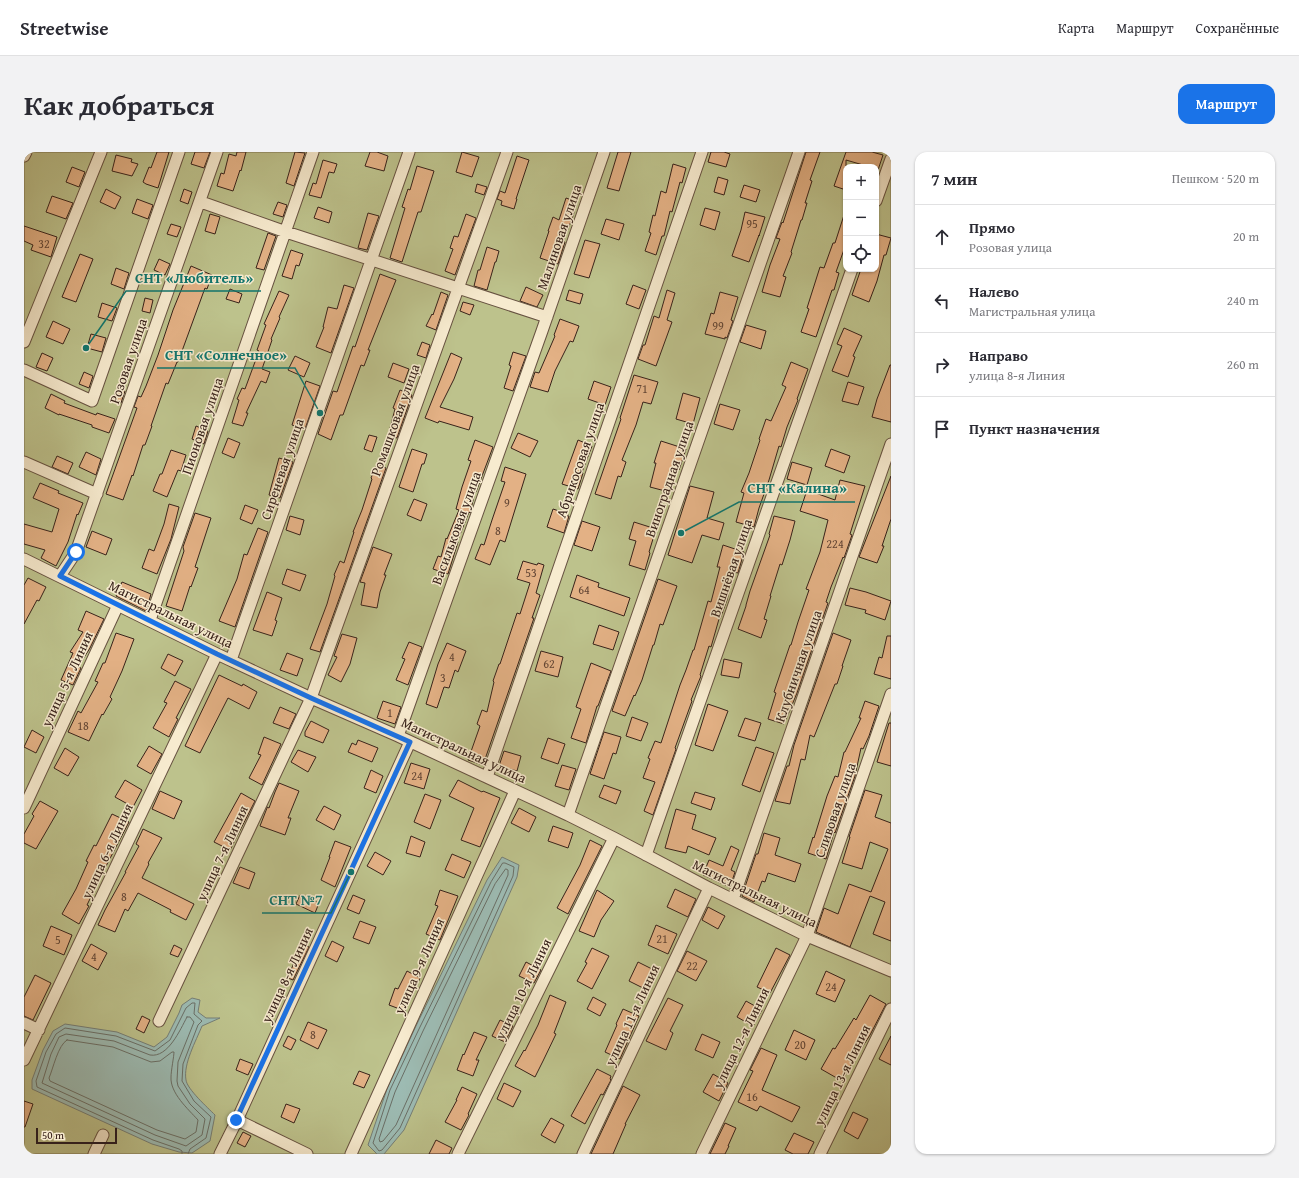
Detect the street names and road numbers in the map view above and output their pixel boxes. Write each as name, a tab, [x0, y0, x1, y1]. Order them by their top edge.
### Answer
street label: Малиновая улица	[532, 181, 587, 292]
street label: Розовая улица	[104, 315, 152, 407]
street label: Ромашковая улица	[365, 361, 425, 479]
street label: Пионовая улица	[176, 375, 228, 477]
street label: Абрикосовая улица	[551, 399, 609, 520]
street label: Сиреневая улица	[255, 415, 309, 522]
street label: Виноградная улица	[640, 418, 698, 540]
street label: Васильковая улица	[426, 468, 486, 588]
street label: Вишнёвая улица	[705, 516, 757, 620]
street label: Магистральная улица	[105, 575, 237, 653]
street label: Клубничная улица	[769, 607, 827, 725]
street label: улица 5-я Линия	[36, 628, 98, 731]
street label: Магистральная улица	[398, 712, 530, 788]
street label: Сливовая улица	[809, 760, 861, 860]
street label: улица 6-я Линия	[76, 800, 138, 903]
street label: улица 7-я Линия	[191, 802, 253, 905]
street label: Магистральная улица	[689, 854, 821, 932]
street label: улица 9-я Линия	[388, 915, 449, 1018]
street label: улица 8-я Линия	[256, 924, 318, 1027]
street label: улица 10-я Линия	[489, 935, 556, 1044]
street label: улица 11-я Линия	[599, 961, 664, 1070]
street label: улица 12-я Линия	[707, 984, 774, 1093]
street label: улица 13-я Линия	[808, 1021, 875, 1130]

